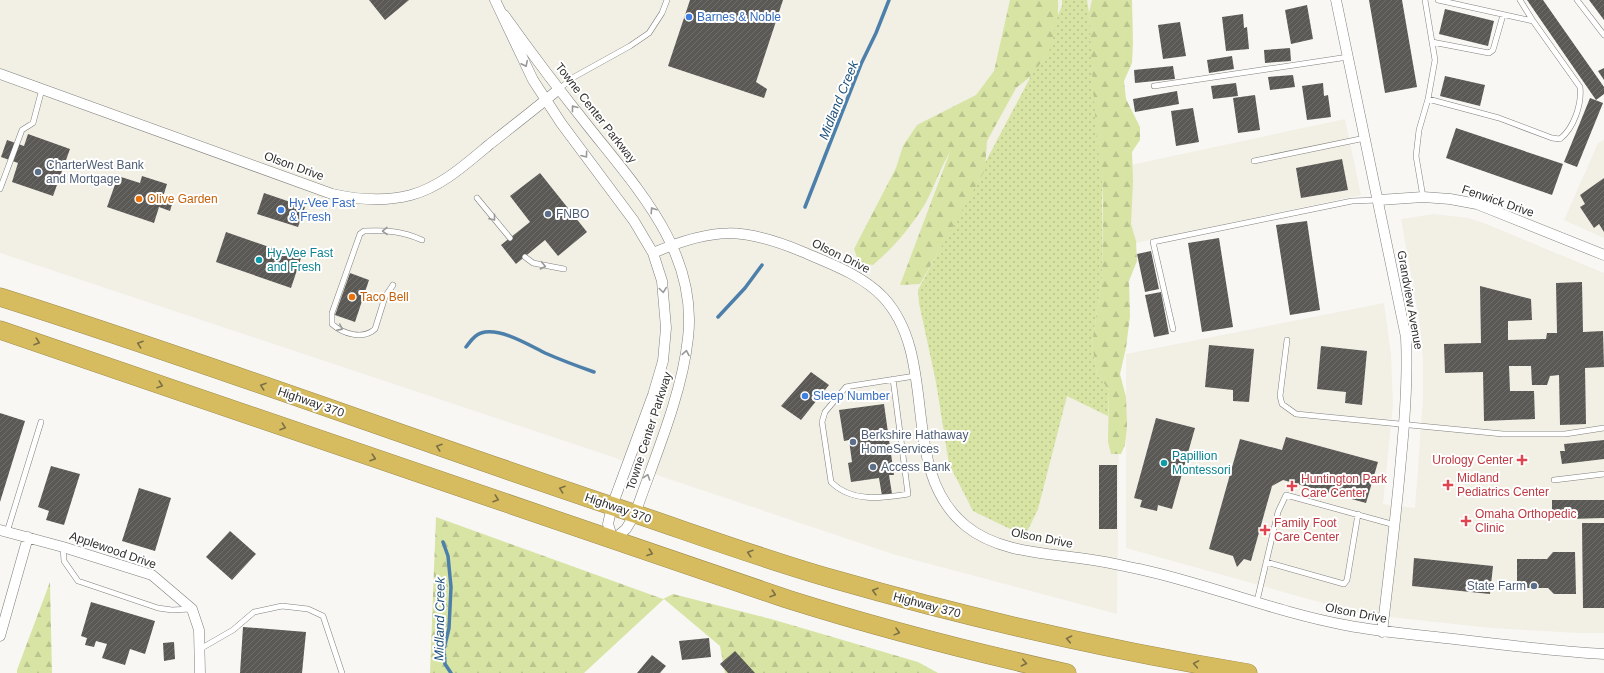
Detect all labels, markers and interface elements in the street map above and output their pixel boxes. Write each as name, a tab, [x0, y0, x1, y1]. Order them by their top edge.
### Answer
place label: Barnes & Noble	[697, 10, 781, 24]
marker: Barnes & Noble	[684, 12, 694, 22]
water label: Midland Creek	[816, 57, 862, 142]
one-way arrow	[520, 60, 528, 67]
street label: Towne Center Parkway	[553, 60, 639, 166]
one-way arrow	[571, 105, 578, 112]
street label: Olson Drive	[262, 149, 326, 183]
one-way arrow	[580, 150, 587, 157]
place label: CharterWest Bank and Mortgage	[46, 158, 145, 186]
marker: CharterWest Bank and Mortgage	[33, 167, 43, 177]
street label: Fenwick Drive	[1460, 182, 1536, 220]
place label: Olive Garden	[147, 192, 218, 206]
marker: Olive Garden	[134, 194, 144, 204]
place label: Hy-Vee Fast & Fresh	[289, 196, 356, 224]
marker: Hy-Vee Fast & Fresh	[276, 205, 286, 215]
place label: FNBO	[556, 207, 589, 221]
one-way arrow	[650, 207, 658, 214]
marker: FNBO	[543, 209, 553, 219]
one-way arrow	[489, 214, 496, 221]
one-way arrow	[382, 227, 388, 235]
street label: Olson Drive	[810, 236, 873, 276]
place label: Hy-Vee Fast and Fresh	[267, 246, 334, 274]
street label: Grandview Avenue	[1394, 249, 1426, 351]
marker: Hy-Vee Fast and Fresh	[254, 255, 264, 265]
one-way arrow	[540, 261, 546, 269]
one-way arrow	[658, 287, 667, 293]
place label: Taco Bell	[360, 290, 409, 304]
marker: Taco Bell	[347, 292, 357, 302]
one-way arrow	[336, 323, 343, 331]
one-way arrow	[33, 337, 40, 346]
one-way arrow	[137, 340, 144, 348]
one-way arrow	[681, 350, 689, 356]
street label: Towne Center Parkway	[623, 370, 675, 492]
one-way arrow	[156, 380, 163, 388]
one-way arrow	[260, 382, 267, 390]
street label: Highway 370	[276, 384, 346, 420]
place label: Sleep Number	[813, 389, 890, 403]
marker: Sleep Number	[800, 391, 810, 401]
one-way arrow	[279, 422, 286, 431]
place label: Berkshire Hathaway HomeServices	[861, 428, 968, 456]
marker: Berkshire Hathaway HomeServices	[848, 437, 858, 447]
one-way arrow	[436, 443, 443, 451]
place label: Papillion Montessori	[1172, 449, 1231, 477]
one-way arrow	[369, 453, 376, 462]
place label: Urology Center	[1432, 453, 1513, 467]
marker: Urology Center	[1516, 454, 1528, 466]
marker: Papillion Montessori	[1159, 458, 1169, 468]
place label: Access Bank	[881, 460, 951, 474]
marker: Access Bank	[868, 462, 878, 472]
place label: Midland Pediatrics Center	[1457, 471, 1549, 499]
place label: Huntington Park Care Center	[1301, 472, 1388, 500]
one-way arrow	[643, 474, 651, 481]
marker: Midland Pediatrics Center	[1442, 479, 1454, 491]
marker: Huntington Park Care Center	[1286, 480, 1298, 492]
one-way arrow	[558, 485, 565, 494]
street label: Highway 370	[583, 490, 653, 526]
one-way arrow	[493, 495, 500, 503]
place label: Omaha Orthopedic Clinic	[1475, 507, 1576, 535]
marker: Omaha Orthopedic Clinic	[1460, 515, 1472, 527]
place label: Family Foot Care Center	[1274, 516, 1339, 544]
marker: Family Foot Care Center	[1259, 524, 1271, 536]
street label: Olson Drive	[1010, 525, 1074, 551]
street label: Applewood Drive	[68, 529, 158, 571]
one-way arrow	[646, 548, 653, 556]
one-way arrow	[747, 549, 754, 558]
water label: Midland Creek	[431, 575, 448, 661]
place label: State Farm	[1467, 579, 1526, 593]
marker: State Farm	[1529, 581, 1539, 591]
one-way arrow	[871, 587, 878, 596]
street label: Highway 370	[892, 589, 963, 621]
one-way arrow	[769, 590, 776, 598]
street label: Olson Drive	[1324, 600, 1388, 626]
one-way arrow	[894, 627, 901, 636]
one-way arrow	[1066, 635, 1072, 643]
one-way arrow	[1020, 659, 1027, 667]
one-way arrow	[1193, 661, 1199, 669]

